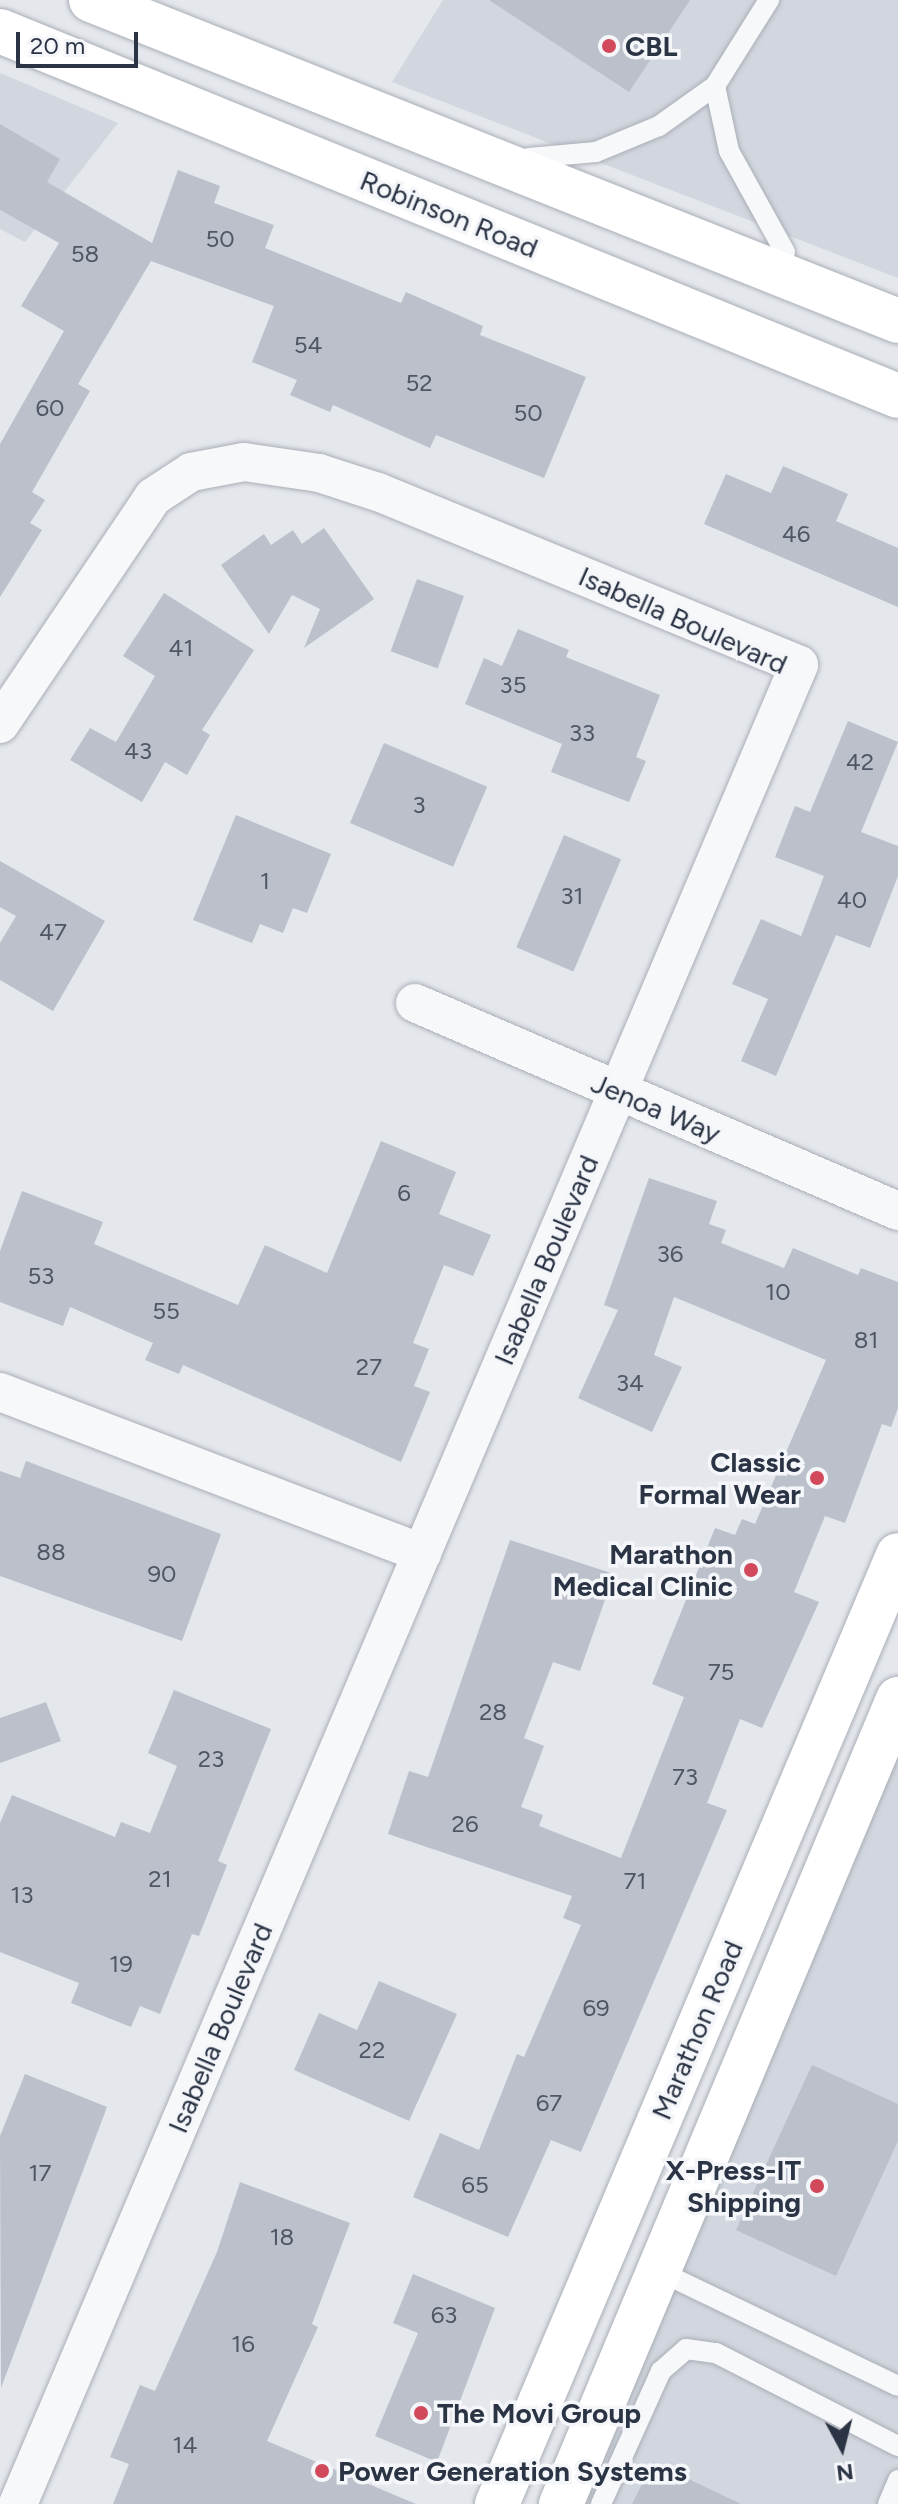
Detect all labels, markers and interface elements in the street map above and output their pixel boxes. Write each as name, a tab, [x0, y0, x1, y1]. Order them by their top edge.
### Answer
scale bar	[20, 16, 142, 66]
place label: CBL	[625, 29, 677, 63]
text: 20 m	[30, 31, 85, 60]
marker: CBL	[600, 37, 618, 55]
street label: Robinson Road	[355, 163, 543, 265]
house number: 50	[205, 225, 235, 253]
house number: 58	[71, 240, 99, 268]
house number: 54	[294, 331, 322, 359]
house number: 52	[405, 369, 433, 397]
house number: 60	[36, 394, 64, 422]
house number: 50	[513, 399, 543, 427]
house number: 46	[782, 520, 810, 548]
street label: Isabella Boulevard	[574, 559, 792, 681]
house number: 41	[169, 634, 193, 662]
house number: 35	[500, 671, 526, 699]
house number: 33	[569, 719, 595, 747]
house number: 43	[124, 737, 152, 765]
house number: 42	[846, 748, 874, 776]
house number: 3	[412, 791, 426, 819]
house number: 1	[260, 867, 270, 895]
house number: 31	[561, 882, 583, 910]
house number: 40	[837, 886, 867, 914]
house number: 47	[39, 918, 67, 946]
street label: Jenoa Way	[586, 1066, 726, 1150]
street label: Isabella Boulevard	[487, 1150, 605, 1370]
house number: 6	[397, 1179, 411, 1207]
house number: 36	[657, 1240, 683, 1268]
house number: 53	[28, 1262, 54, 1290]
house number: 10	[765, 1278, 791, 1306]
house number: 55	[152, 1297, 180, 1325]
house number: 81	[854, 1326, 878, 1354]
house number: 27	[356, 1353, 382, 1381]
house number: 34	[616, 1369, 644, 1397]
place label: Classic Formal Wear	[638, 1445, 801, 1511]
marker: Classic Formal Wear	[808, 1469, 826, 1487]
place label: Marathon Medical Clinic	[553, 1537, 733, 1603]
house number: 88	[36, 1538, 66, 1566]
marker: Marathon Medical Clinic	[740, 1559, 762, 1581]
house number: 90	[148, 1560, 176, 1588]
house number: 75	[708, 1658, 734, 1686]
house number: 28	[479, 1698, 507, 1726]
house number: 23	[198, 1745, 224, 1773]
house number: 73	[672, 1763, 698, 1791]
house number: 26	[452, 1810, 478, 1838]
house number: 21	[148, 1865, 172, 1893]
house number: 71	[624, 1867, 646, 1895]
house number: 13	[11, 1881, 33, 1909]
street label: Isabella Boulevard	[161, 1918, 279, 2138]
street label: Marathon Road	[644, 1935, 750, 2125]
house number: 19	[109, 1950, 133, 1978]
house number: 69	[582, 1994, 610, 2022]
house number: 22	[359, 2036, 385, 2064]
house number: 67	[536, 2089, 562, 2117]
place label: X-Press-IT Shipping	[666, 2153, 801, 2219]
house number: 17	[29, 2159, 51, 2187]
house number: 65	[461, 2171, 489, 2199]
marker: X-Press-IT Shipping	[808, 2177, 826, 2195]
house number: 18	[270, 2223, 294, 2251]
house number: 63	[431, 2301, 457, 2329]
house number: 16	[231, 2330, 255, 2358]
place label: The Movi Group	[437, 2396, 641, 2430]
marker: The Movi Group	[412, 2404, 430, 2422]
north arrow	[802, 2408, 882, 2488]
house number: 14	[173, 2431, 197, 2459]
place label: Power Generation Systems	[338, 2454, 687, 2488]
text: N	[835, 2458, 855, 2487]
marker: Power Generation Systems	[313, 2462, 331, 2480]

